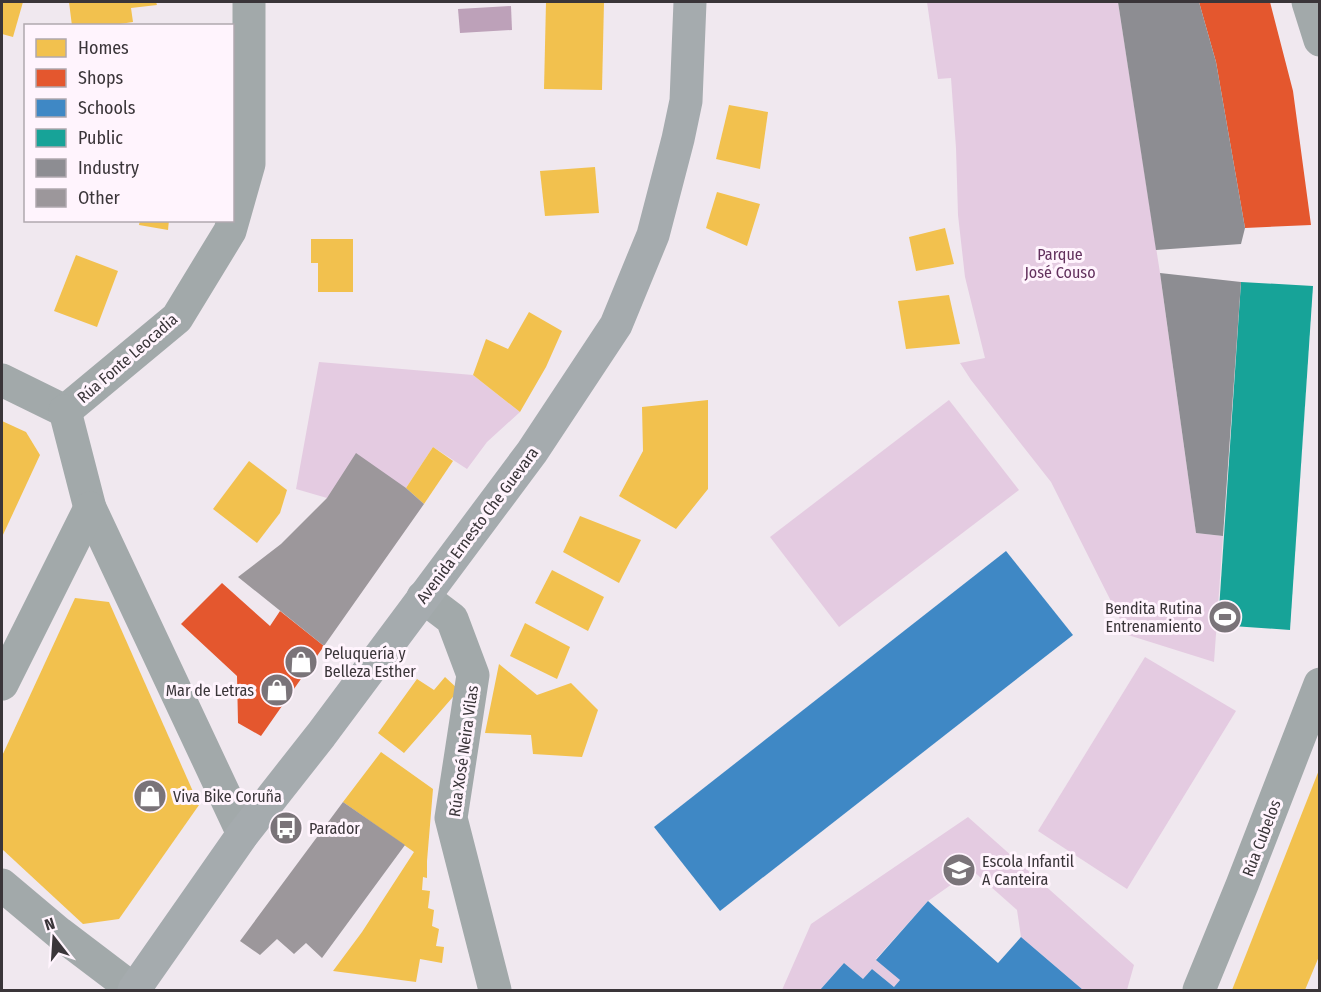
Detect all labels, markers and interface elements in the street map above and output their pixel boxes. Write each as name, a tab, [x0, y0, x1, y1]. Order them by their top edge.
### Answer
legend	[24, 24, 234, 222]
text: Homes	[78, 37, 129, 59]
text: Shops	[78, 67, 123, 89]
text: Schools	[78, 97, 136, 119]
text: Public	[78, 127, 123, 149]
text: Industry	[78, 157, 139, 179]
text: Other	[78, 187, 121, 209]
park label: Parque José Couso	[1024, 245, 1096, 282]
street label: Rúa Fonte Leocadia	[73, 310, 181, 407]
street label: Avenida Ernesto Che Guevara	[413, 443, 542, 607]
place label: Bendita Rutina Entrenamiento	[1105, 599, 1202, 636]
sports icon: Bendita Rutina Entrenamiento	[1207, 599, 1243, 635]
shop icon: Peluquería y Belleza Esther	[283, 644, 319, 680]
place label: Peluquería y Belleza Esther	[324, 644, 416, 681]
shop icon: Mar de Letras	[259, 672, 295, 708]
place label: Mar de Letras	[166, 681, 254, 700]
street label: Rúa Xosé Neira Vilas	[445, 684, 482, 818]
shop icon: Viva Bike Coruña	[132, 778, 168, 814]
place label: Viva Bike Coruña	[173, 787, 282, 806]
street label: Rúa Cubelos	[1238, 797, 1285, 879]
bus stop icon: Parador	[268, 810, 304, 846]
place label: Parador	[309, 819, 360, 838]
school or university icon: Escola Infantil A Canteira	[941, 852, 977, 888]
place label: Escola Infantil A Canteira	[982, 852, 1074, 889]
north arrow	[24, 908, 84, 968]
text: N	[42, 914, 57, 935]

